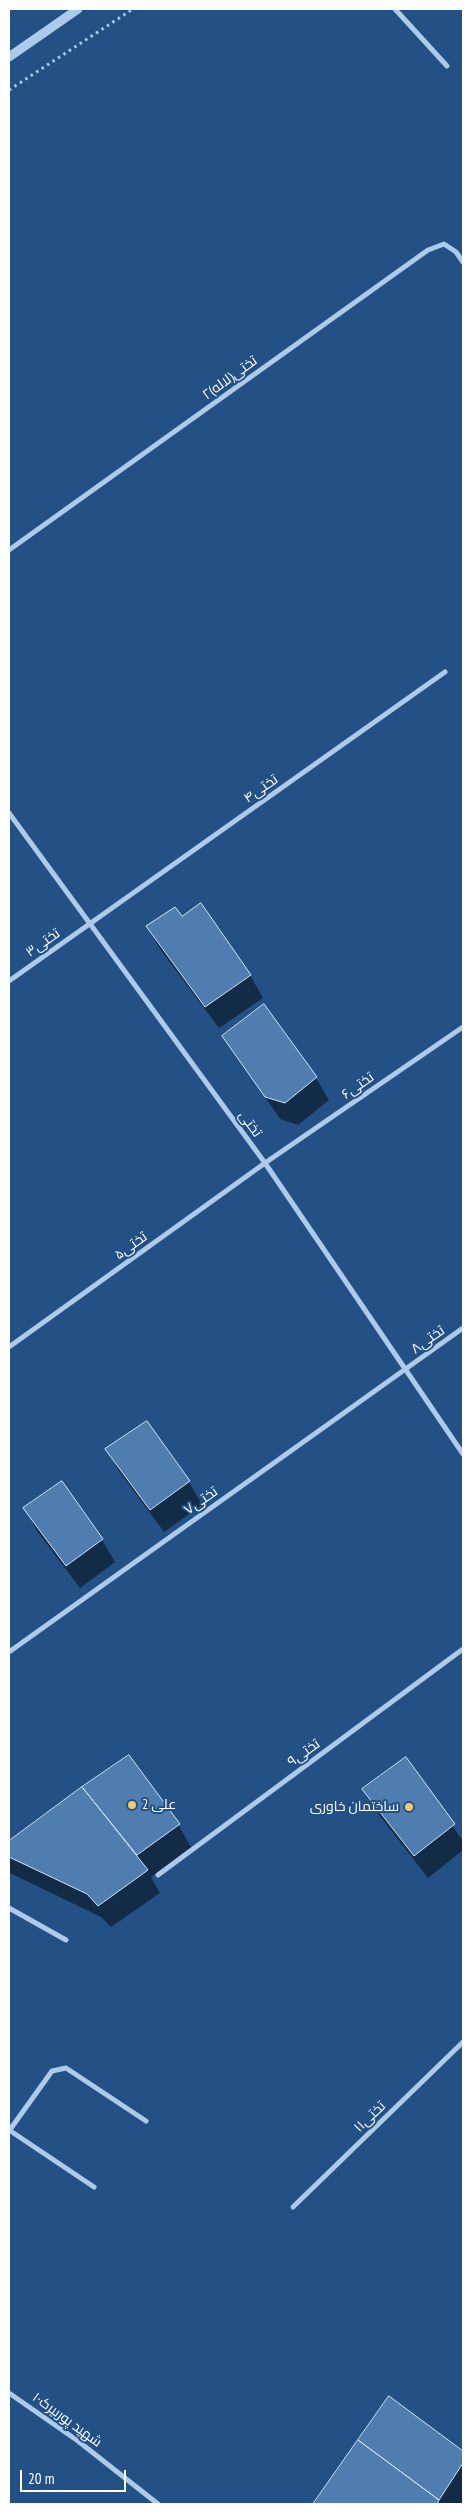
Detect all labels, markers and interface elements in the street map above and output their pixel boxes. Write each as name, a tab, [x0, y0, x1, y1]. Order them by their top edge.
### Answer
street label: ۲تختی(لاله)	[199, 353, 261, 403]
street label: تختی۴	[241, 771, 281, 807]
street label: تختی۳	[23, 925, 63, 961]
street label: تختی۶	[339, 1069, 377, 1103]
street label: تختی	[235, 1107, 265, 1141]
street label: تختی۵	[111, 1229, 151, 1263]
street label: تختی۸	[408, 1322, 448, 1358]
street label: تختی۷	[181, 1483, 221, 1519]
street label: تختی۹	[285, 1736, 323, 1770]
place label: علی 2	[142, 1797, 176, 1813]
marker: علی 2	[126, 1799, 138, 1811]
place label: ساختمان خاوری	[310, 1799, 399, 1815]
marker: ساختمان خاوری	[403, 1801, 415, 1813]
street label: تختی۱۱	[351, 2098, 389, 2136]
street label: شهید پوربیرک۱۰	[29, 2389, 105, 2451]
scale bar	[22, 2460, 129, 2492]
text: 20 m	[28, 2469, 54, 2488]

